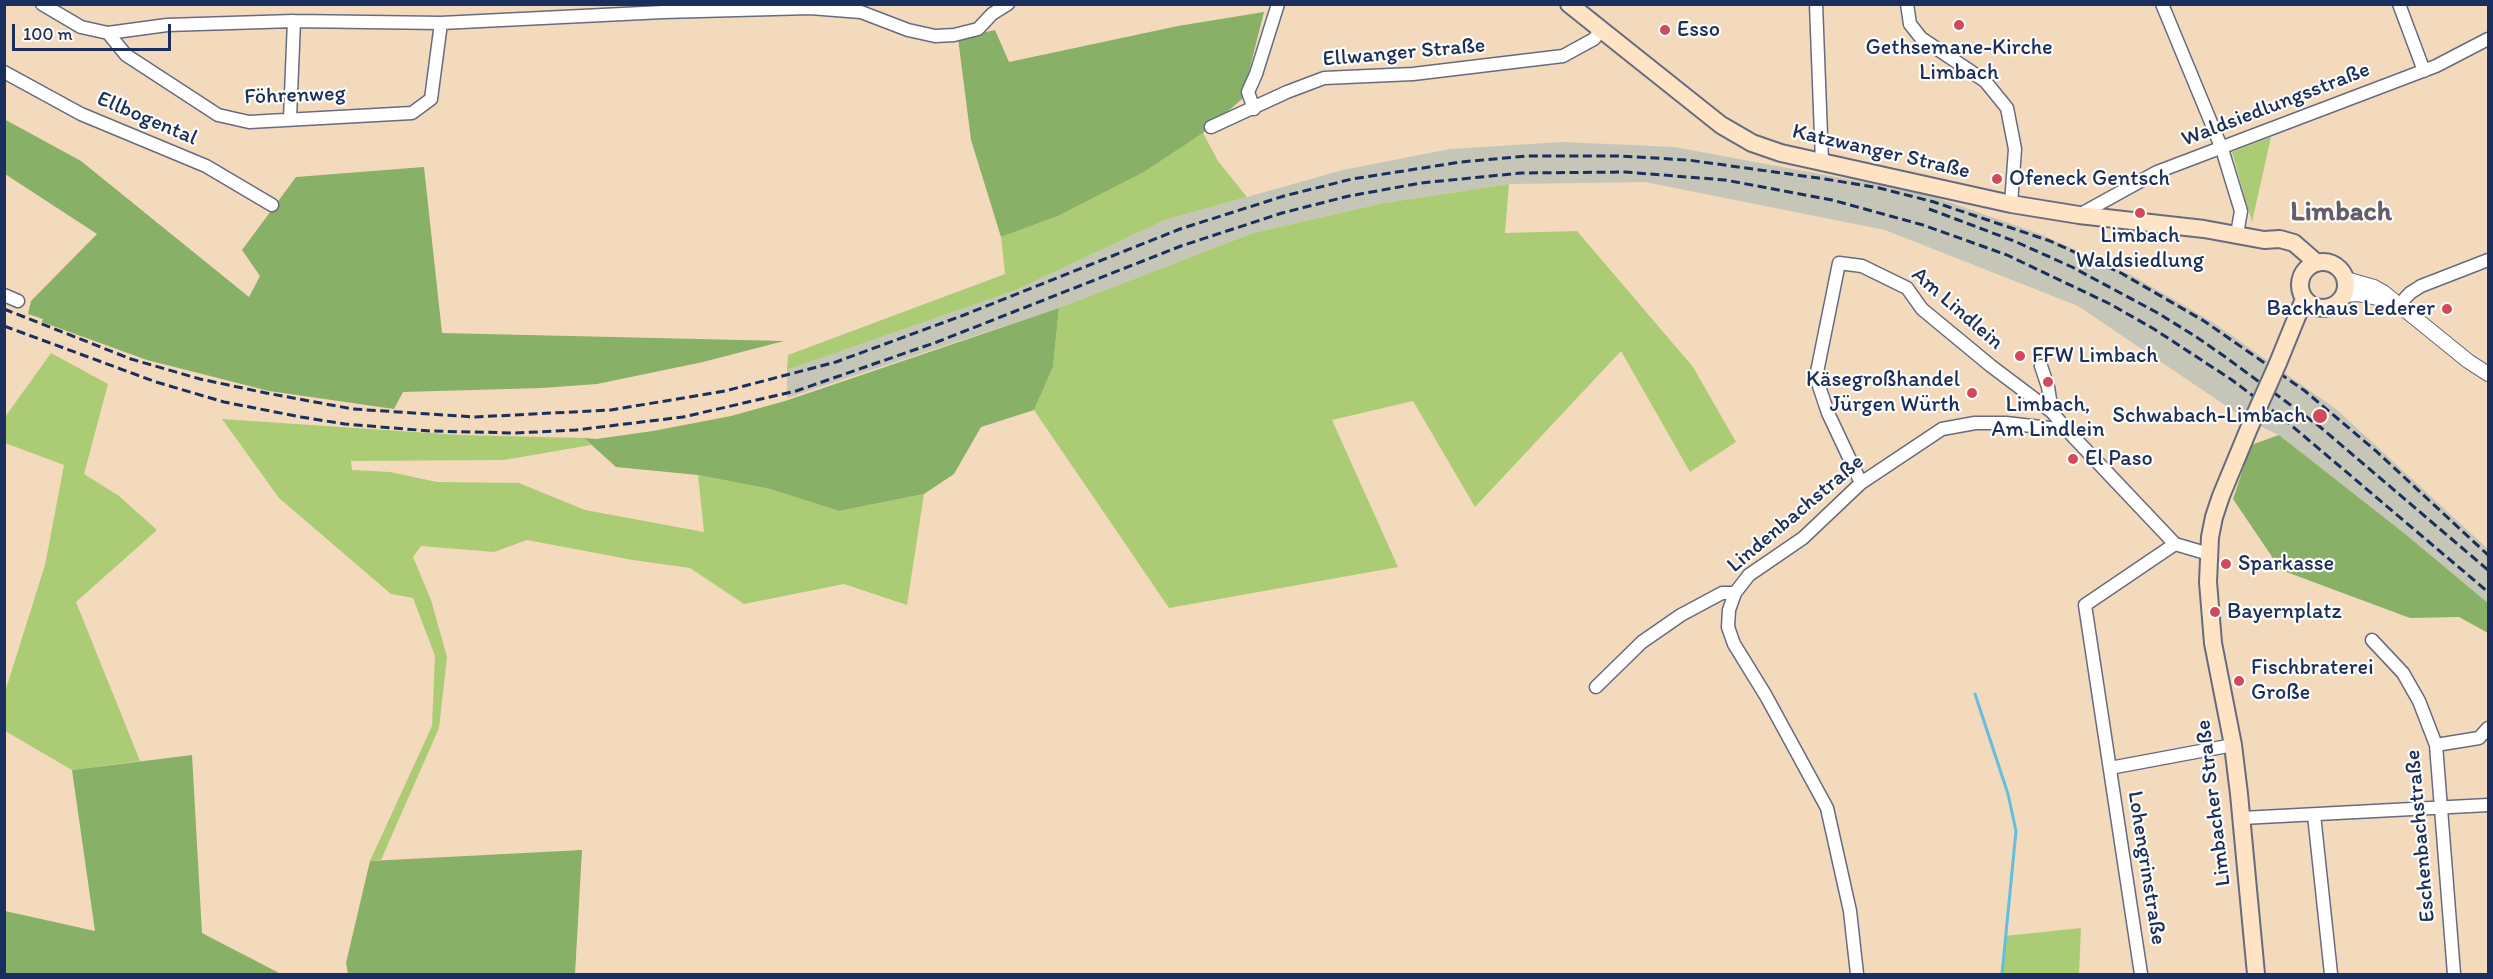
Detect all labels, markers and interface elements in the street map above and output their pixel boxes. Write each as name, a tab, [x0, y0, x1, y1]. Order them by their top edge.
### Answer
scale bar	[15, 12, 174, 50]
place label: Esso	[1677, 17, 1720, 43]
marker: Gethsemane-Kirche Limbach	[1952, 18, 1966, 32]
text: 100 m	[23, 23, 73, 45]
marker: Esso	[1658, 23, 1672, 37]
street label: Ellwanger Straße	[1322, 33, 1486, 73]
place label: Gethsemane-Kirche Limbach	[1865, 35, 2053, 86]
street label: Waldsiedlungsstraße	[2178, 57, 2374, 153]
street label: Föhrenweg	[244, 81, 346, 111]
street label: Ellbogental	[93, 86, 201, 152]
street label: Katzwanger Straße	[1789, 119, 1973, 185]
place label: Ofeneck Gentsch	[2009, 166, 2170, 192]
marker: Ofeneck Gentsch	[1990, 172, 2004, 186]
district label: Limbach	[2290, 196, 2392, 230]
marker: Limbach Waldsiedlung	[2133, 206, 2147, 220]
place label: Limbach Waldsiedlung	[2076, 223, 2204, 274]
street label: Am Lindlein	[1906, 262, 2008, 356]
place label: Backhaus Lederer	[2266, 296, 2435, 322]
marker: Backhaus Lederer	[2440, 302, 2454, 316]
place label: FFW Limbach	[2032, 343, 2158, 369]
marker: FFW Limbach	[2013, 349, 2027, 363]
place label: Käsegroßhandel Jürgen Würth	[1806, 367, 1960, 418]
marker: Limbach, Am Lindlein	[2041, 375, 2055, 389]
marker: Käsegroßhandel Jürgen Würth	[1965, 386, 1979, 400]
place label: Limbach, Am Lindlein	[1991, 392, 2105, 444]
place label: Schwabach-Limbach	[2113, 403, 2306, 429]
marker: Schwabach-Limbach	[2311, 407, 2329, 425]
place label: El Paso	[2085, 446, 2153, 472]
street label: Lindenbachstraße	[1722, 449, 1870, 579]
marker: El Paso	[2066, 452, 2080, 466]
place label: Sparkasse	[2238, 551, 2334, 577]
marker: Sparkasse	[2219, 557, 2233, 571]
place label: Bayernplatz	[2227, 599, 2342, 625]
marker: Bayernplatz	[2208, 605, 2222, 619]
place label: Fischbraterei Große	[2251, 655, 2374, 706]
marker: Fischbraterei Große	[2232, 674, 2246, 688]
street label: Limbacher Straße	[2191, 718, 2237, 888]
street label: Eschenbachstraße	[2400, 749, 2442, 923]
street label: Lohengrinstraße	[2121, 789, 2171, 947]

